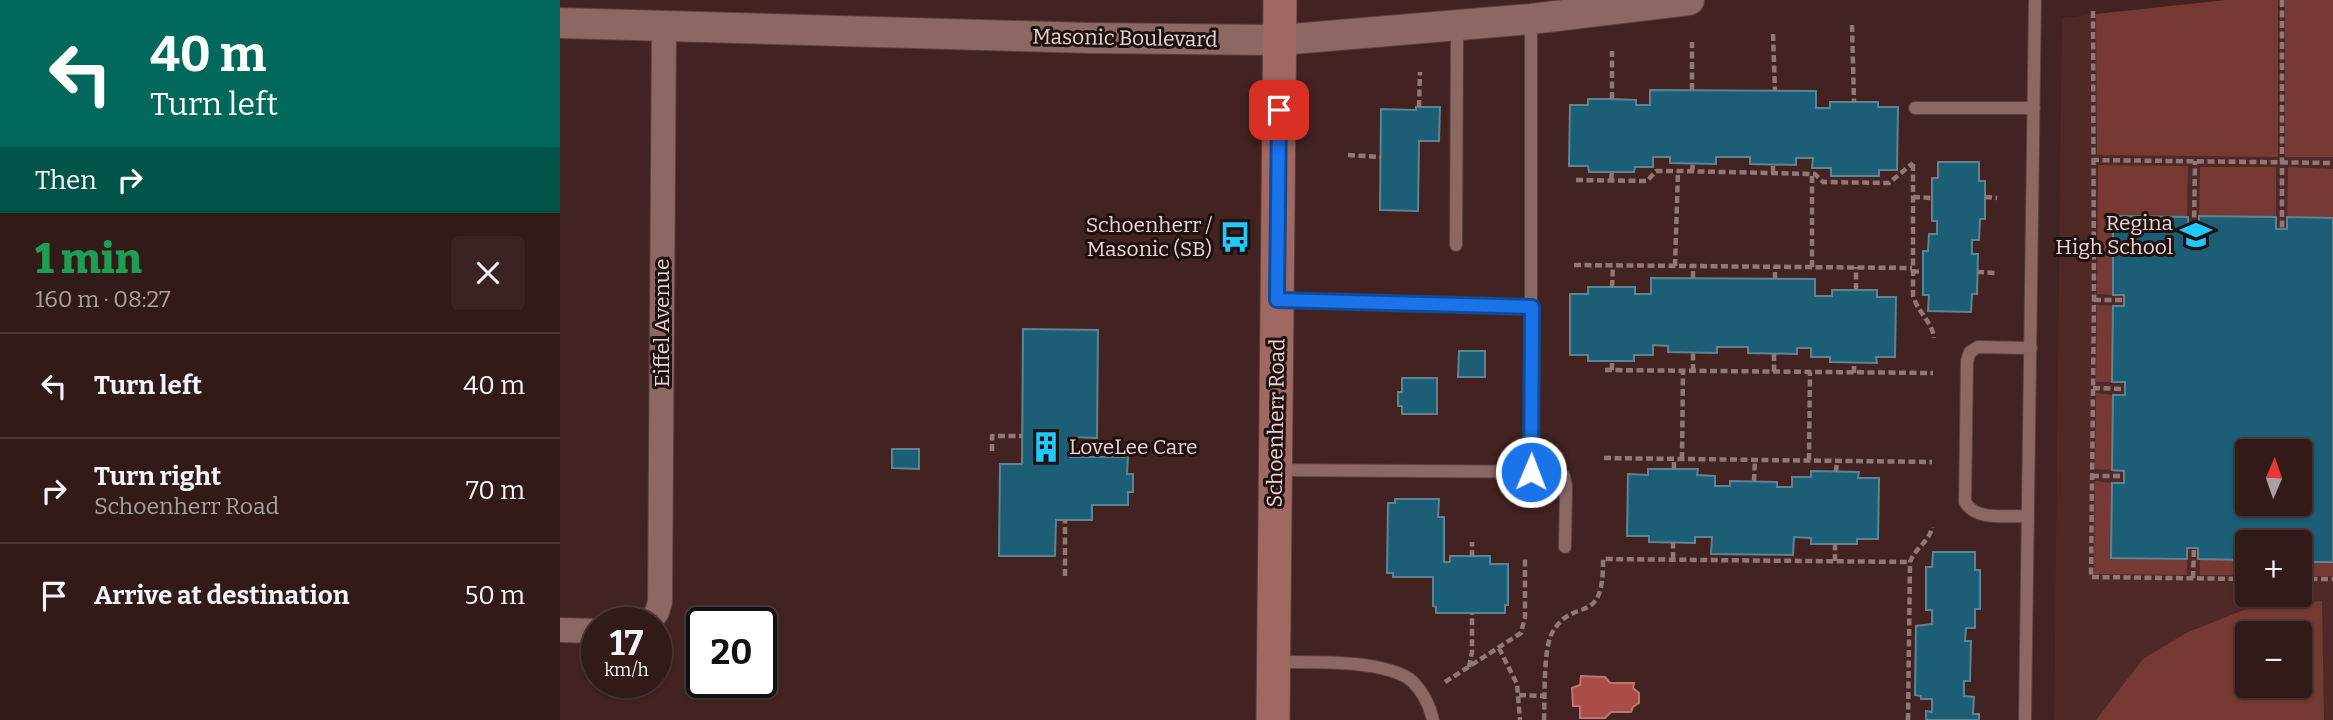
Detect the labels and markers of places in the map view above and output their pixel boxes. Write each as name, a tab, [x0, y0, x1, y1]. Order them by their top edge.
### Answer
pin	[1249, 80, 1309, 140]
place label: Regina High School	[2055, 210, 2174, 260]
place label: Schoenherr / Masonic (SB)	[1086, 212, 1212, 262]
school or university icon: Regina High School	[2179, 218, 2213, 252]
bus stop icon: Schoenherr / Masonic (SB)	[1218, 220, 1252, 254]
building icon: LoveLee Care	[1029, 430, 1063, 464]
place label: LoveLee Care	[1069, 434, 1198, 460]

